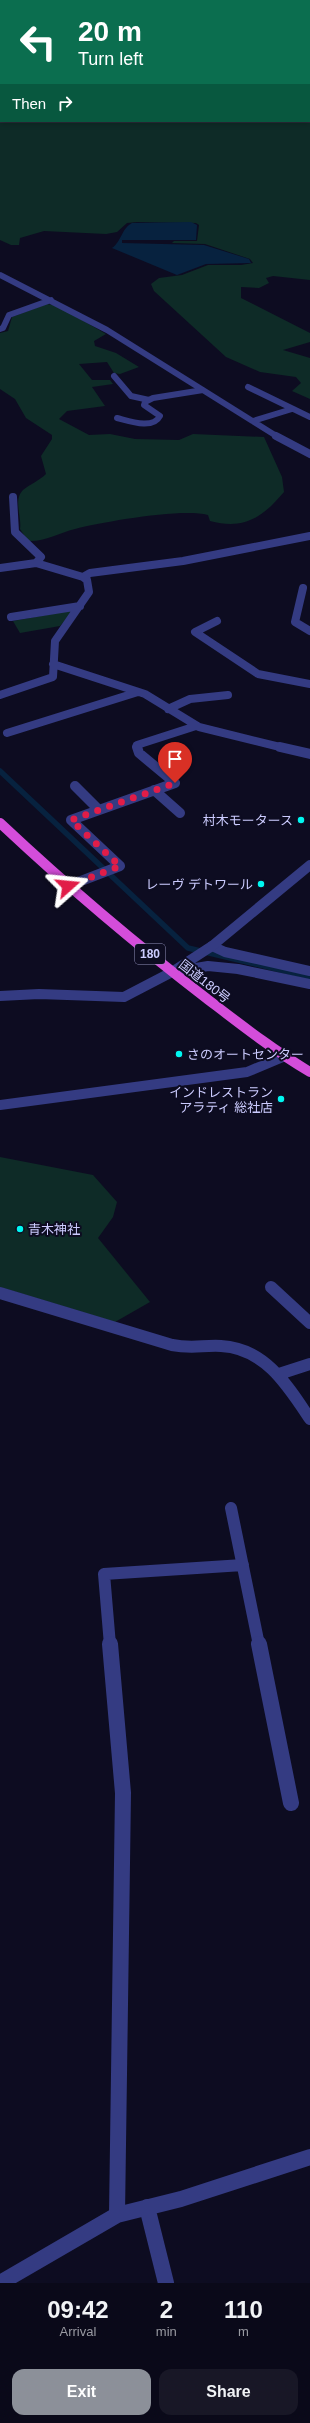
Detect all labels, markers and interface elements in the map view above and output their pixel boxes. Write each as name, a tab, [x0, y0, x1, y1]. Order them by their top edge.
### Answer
icon: left	[12, 16, 64, 68]
text: 20 m	[78, 16, 142, 47]
text: Turn left	[78, 49, 143, 69]
icon: right	[54, 92, 76, 114]
text: Then	[12, 95, 46, 112]
pin	[158, 742, 192, 783]
icon: arrive	[164, 748, 186, 770]
place label: 村木モータース	[203, 813, 293, 828]
marker: 村木モータース	[296, 815, 306, 825]
position arrow	[47, 865, 89, 907]
place label: レーヴ デトワール	[145, 877, 253, 892]
marker: レーヴ デトワール	[256, 879, 266, 889]
road number: 180	[135, 944, 165, 964]
street label: 国道180号	[176, 957, 233, 1006]
place label: さのオートセンター	[187, 1047, 304, 1062]
marker: さのオートセンター	[174, 1049, 184, 1059]
place label: インドレストラン アラティ 総社店	[169, 1085, 273, 1115]
marker: インドレストラン アラティ 総社店	[276, 1094, 286, 1104]
place label: 青木神社	[28, 1222, 80, 1237]
marker: 青木神社	[15, 1224, 25, 1234]
text: 09:42	[47, 2296, 109, 2323]
text: 2	[160, 2296, 173, 2323]
text: 110	[224, 2296, 263, 2323]
text: Arrival	[60, 2324, 96, 2339]
text: min	[156, 2324, 177, 2339]
text: m	[238, 2324, 249, 2339]
button: Exit	[12, 2369, 151, 2415]
button: Share	[159, 2369, 298, 2415]

